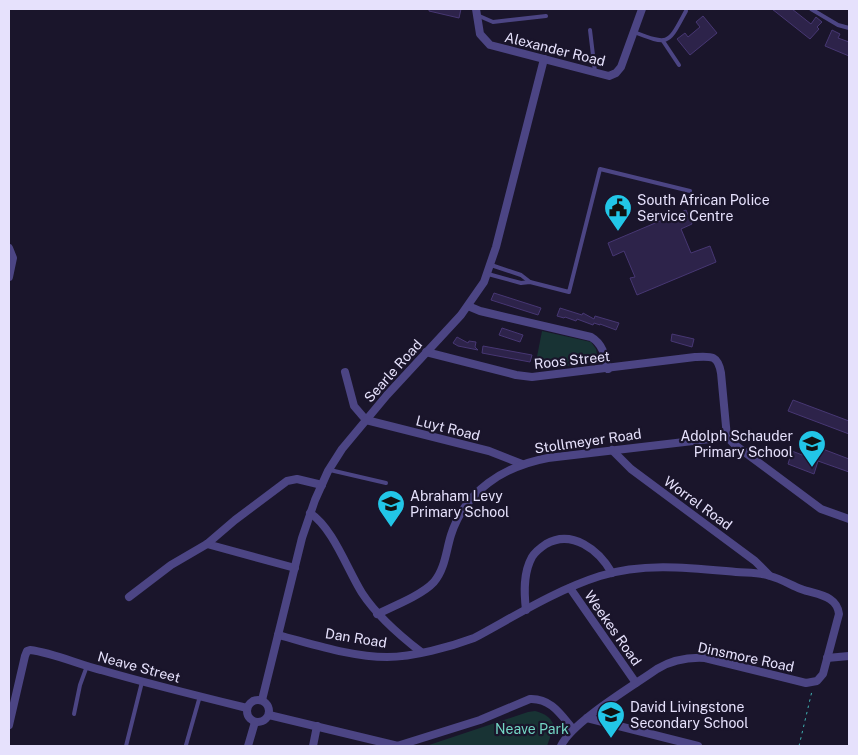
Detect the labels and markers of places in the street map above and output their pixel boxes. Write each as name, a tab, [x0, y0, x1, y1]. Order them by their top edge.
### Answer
place label: South African Police Service Centre	[637, 192, 770, 224]
public building icon: South African Police Service Centre	[603, 193, 633, 232]
place label: Adolph Schauder Primary School	[680, 428, 793, 460]
school or university icon: Adolph Schauder Primary School	[797, 429, 827, 468]
place label: Abraham Levy Primary School	[410, 488, 509, 520]
school or university icon: Abraham Levy Primary School	[376, 489, 406, 528]
place label: David Livingstone Secondary School	[630, 699, 749, 731]
school or university icon: David Livingstone Secondary School	[596, 700, 626, 739]

